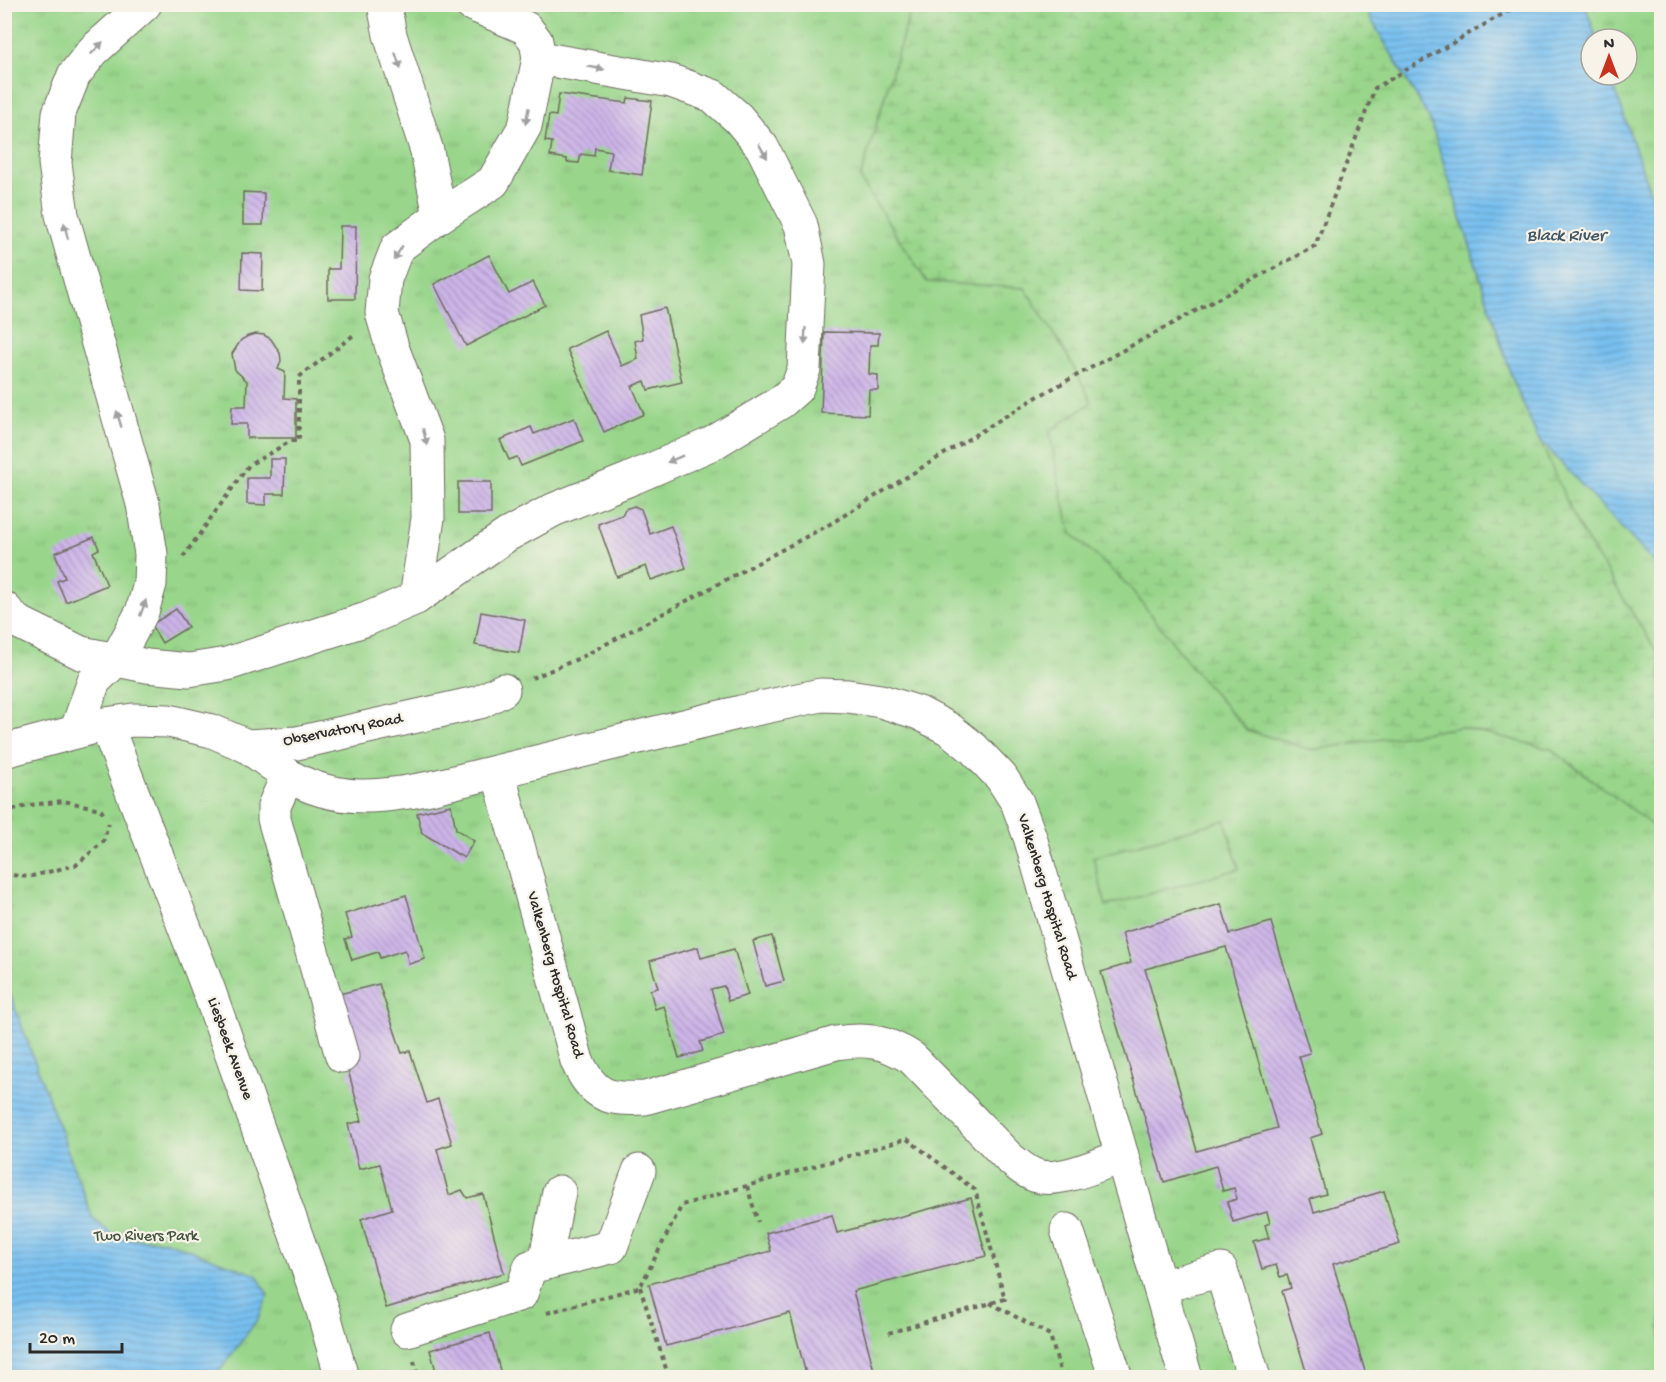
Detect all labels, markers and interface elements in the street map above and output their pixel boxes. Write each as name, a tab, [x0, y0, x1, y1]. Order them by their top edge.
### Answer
north arrow	[1579, 27, 1639, 87]
text: N	[1604, 36, 1615, 55]
one-way arrow	[89, 42, 103, 56]
one-way arrow	[394, 52, 403, 70]
one-way arrow	[587, 64, 606, 73]
one-way arrow	[522, 107, 531, 126]
one-way arrow	[758, 143, 769, 159]
one-way arrow	[60, 222, 70, 240]
water label: Black River	[1527, 226, 1609, 247]
one-way arrow	[392, 244, 403, 261]
one-way arrow	[801, 326, 810, 345]
one-way arrow	[114, 409, 123, 427]
one-way arrow	[420, 428, 430, 446]
one-way arrow	[667, 455, 684, 464]
one-way arrow	[138, 599, 148, 617]
street label: Observatory Road	[282, 710, 406, 752]
street label: Valkenberg Hospital Road	[1011, 811, 1081, 984]
street label: Valkenberg Hospital Road	[521, 889, 587, 1062]
street label: Liesbeek Avenue	[202, 995, 257, 1103]
park label: Two Rivers Park	[93, 1228, 200, 1247]
scale bar	[30, 1316, 122, 1354]
text: 20 m	[39, 1329, 75, 1350]

